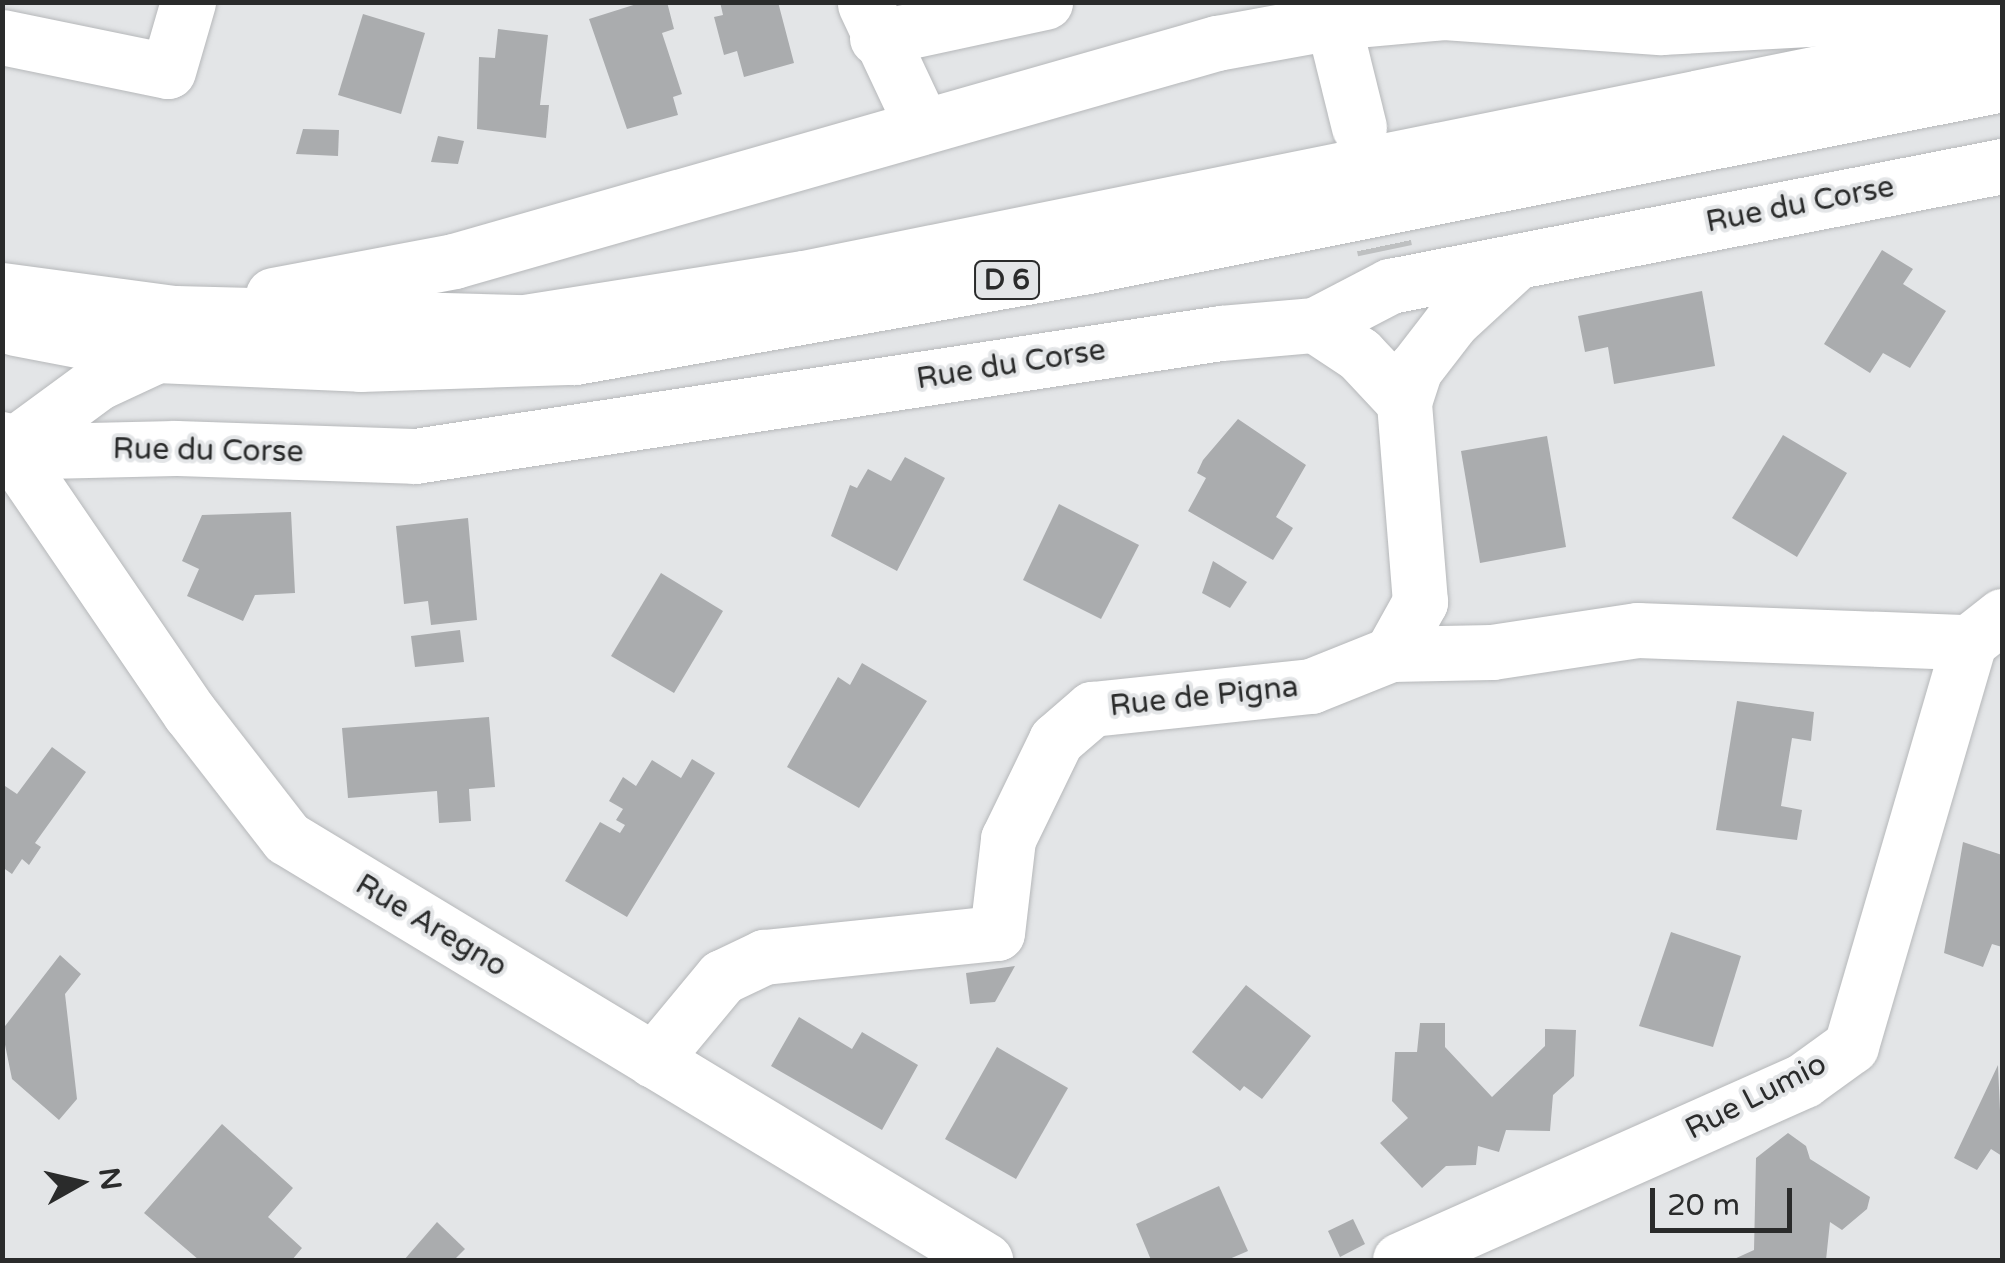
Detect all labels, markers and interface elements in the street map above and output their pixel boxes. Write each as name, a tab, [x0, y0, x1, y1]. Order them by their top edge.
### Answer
street label: Rue du Corse	[1703, 169, 1897, 241]
road number: D 6	[972, 257, 1042, 303]
street label: Rue du Corse	[914, 332, 1108, 398]
street label: Rue du Corse	[112, 431, 304, 471]
street label: Rue de Pigna	[1108, 669, 1300, 725]
street label: Rue Aregno	[349, 867, 513, 985]
street label: Rue Lumio	[1680, 1046, 1832, 1148]
north arrow	[30, 1133, 130, 1233]
text: N	[91, 1165, 128, 1192]
scale bar	[1655, 1168, 1798, 1230]
text: 20 m	[1667, 1187, 1740, 1224]

